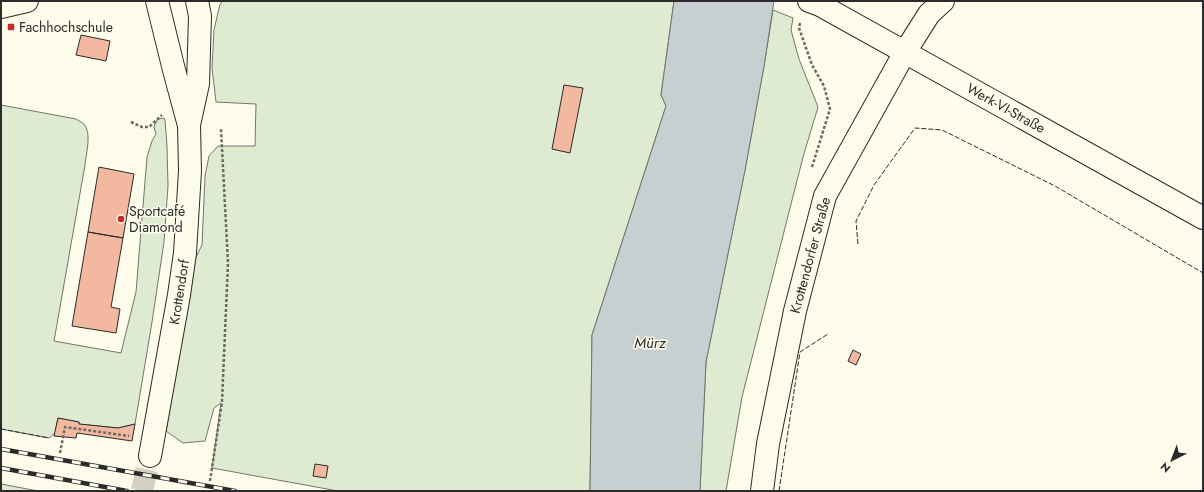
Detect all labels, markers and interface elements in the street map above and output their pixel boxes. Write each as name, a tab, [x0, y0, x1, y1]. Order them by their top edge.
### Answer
place label: Fachhochschule	[19, 17, 113, 37]
marker: Fachhochschule	[6, 22, 16, 32]
street label: Werk-VI-Straße	[963, 78, 1049, 138]
street label: Krottendorfer Straße	[785, 195, 835, 315]
place label: Sportcafé Diamond	[129, 201, 185, 237]
marker: Sportcafé Diamond	[116, 214, 126, 224]
street label: Krottendorf	[164, 257, 194, 326]
water label: Mürz	[634, 332, 667, 354]
north arrow	[1152, 440, 1192, 480]
text: N	[1157, 459, 1174, 476]

